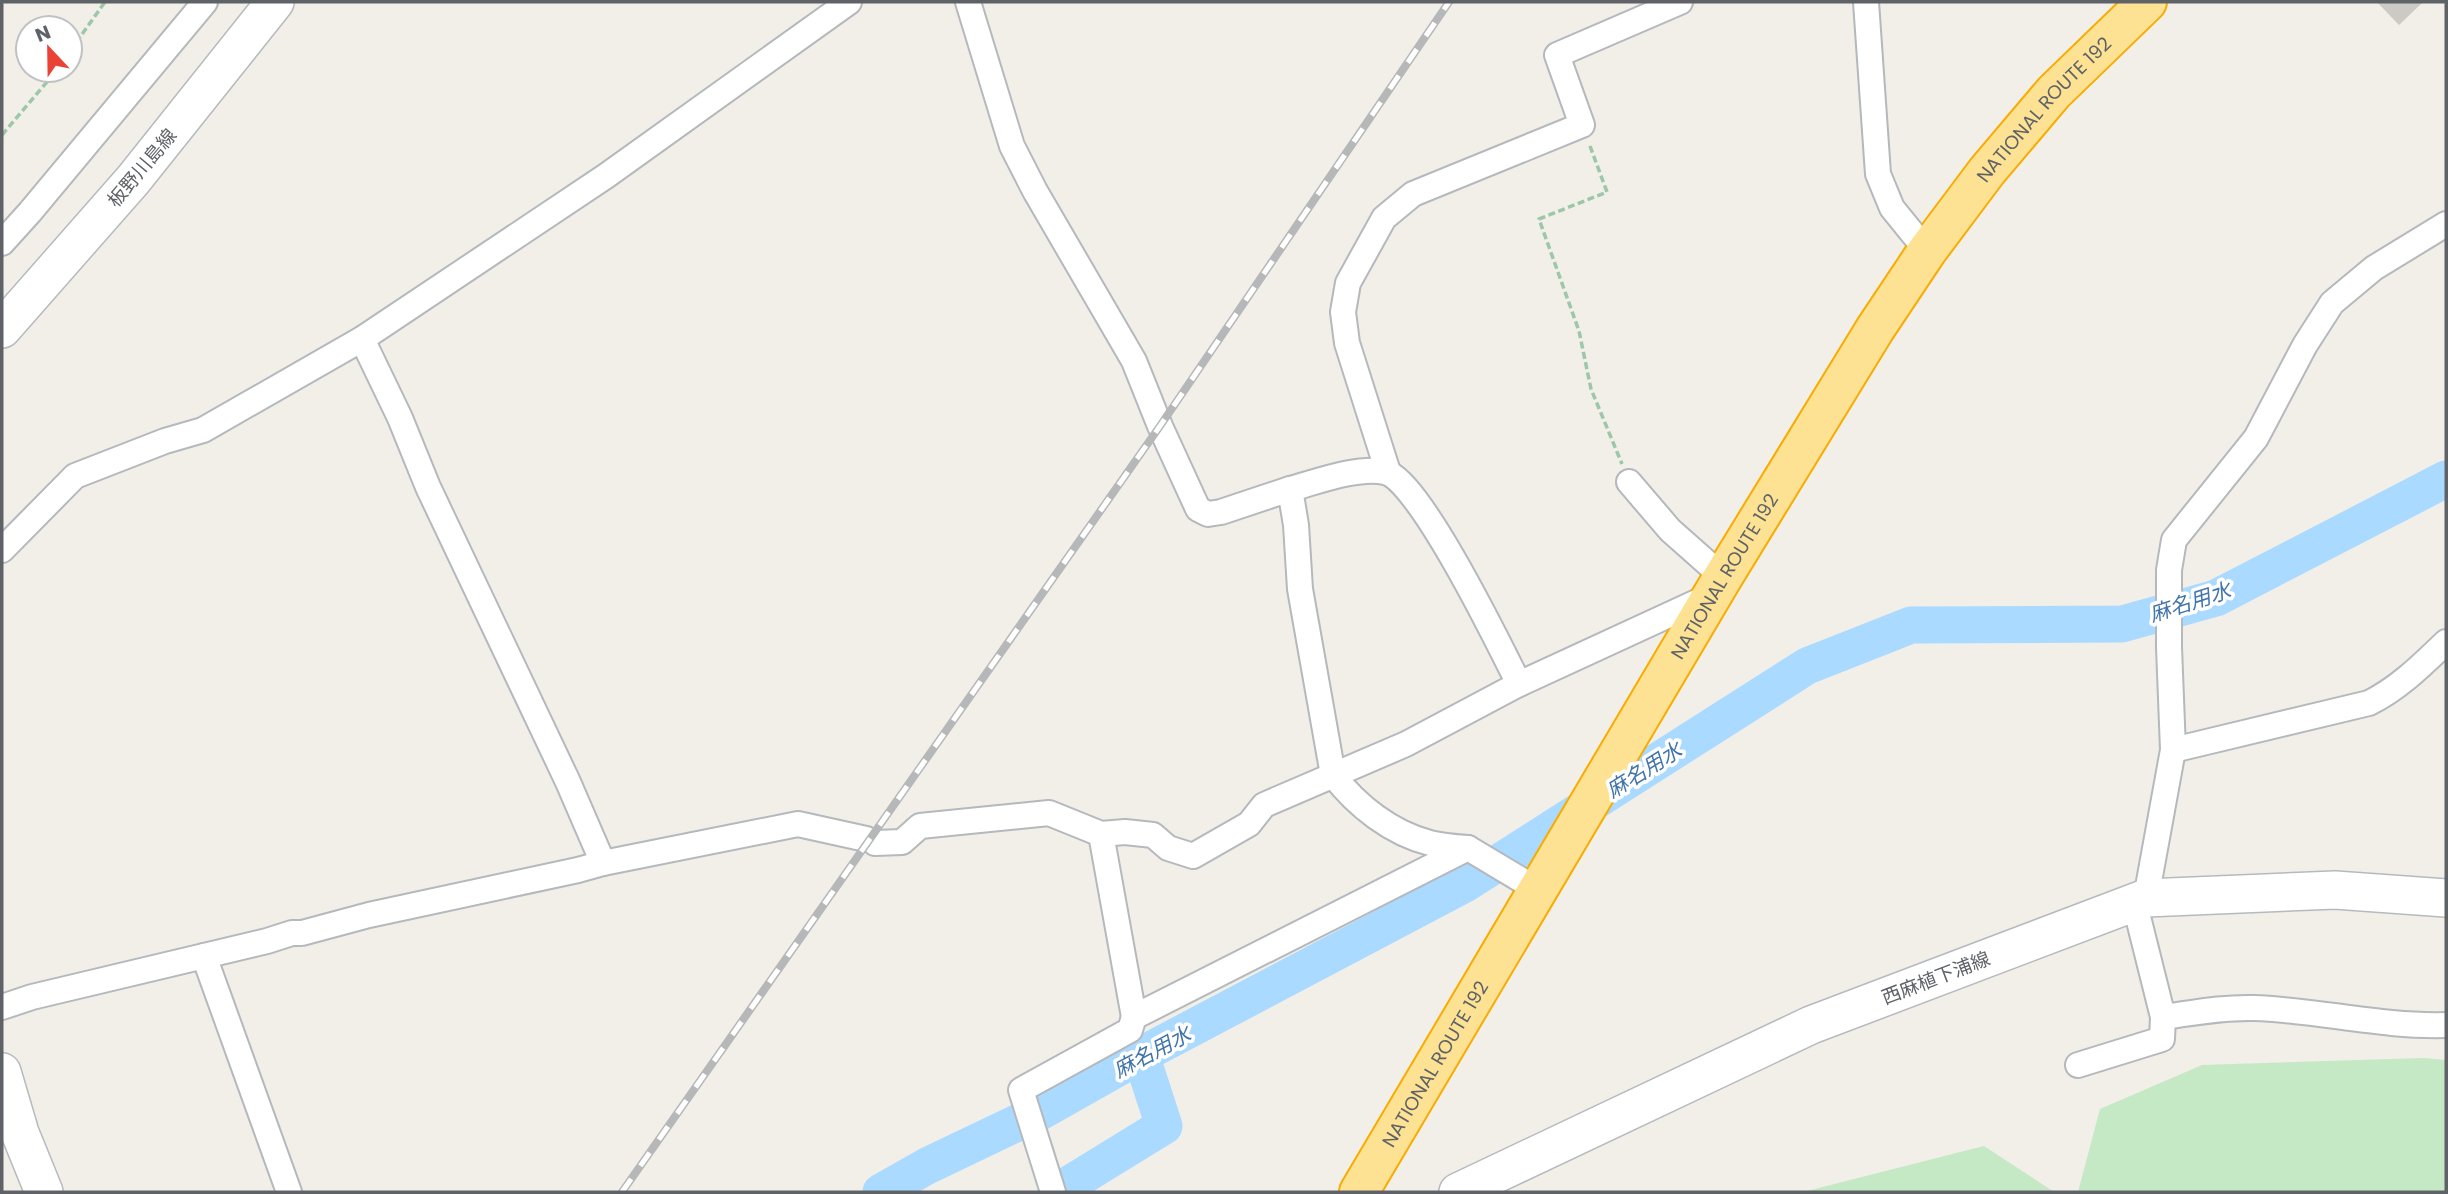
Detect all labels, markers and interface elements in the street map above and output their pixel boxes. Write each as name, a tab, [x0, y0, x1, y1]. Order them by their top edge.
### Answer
north arrow	[14, 14, 84, 84]
text: N	[31, 19, 55, 49]
street label: NATIONAL ROUTE 192	[1970, 30, 2117, 188]
street label: 板野川島線	[101, 123, 183, 213]
street label: NATIONAL ROUTE 192	[1664, 488, 1785, 664]
water label: 麻名用水	[2146, 575, 2236, 629]
water label: 麻名用水	[1601, 734, 1689, 805]
street label: 西麻植下浦線	[1878, 945, 1994, 1011]
street label: NATIONAL ROUTE 192	[1375, 976, 1495, 1152]
water label: 麻名用水	[1108, 1019, 1198, 1085]

